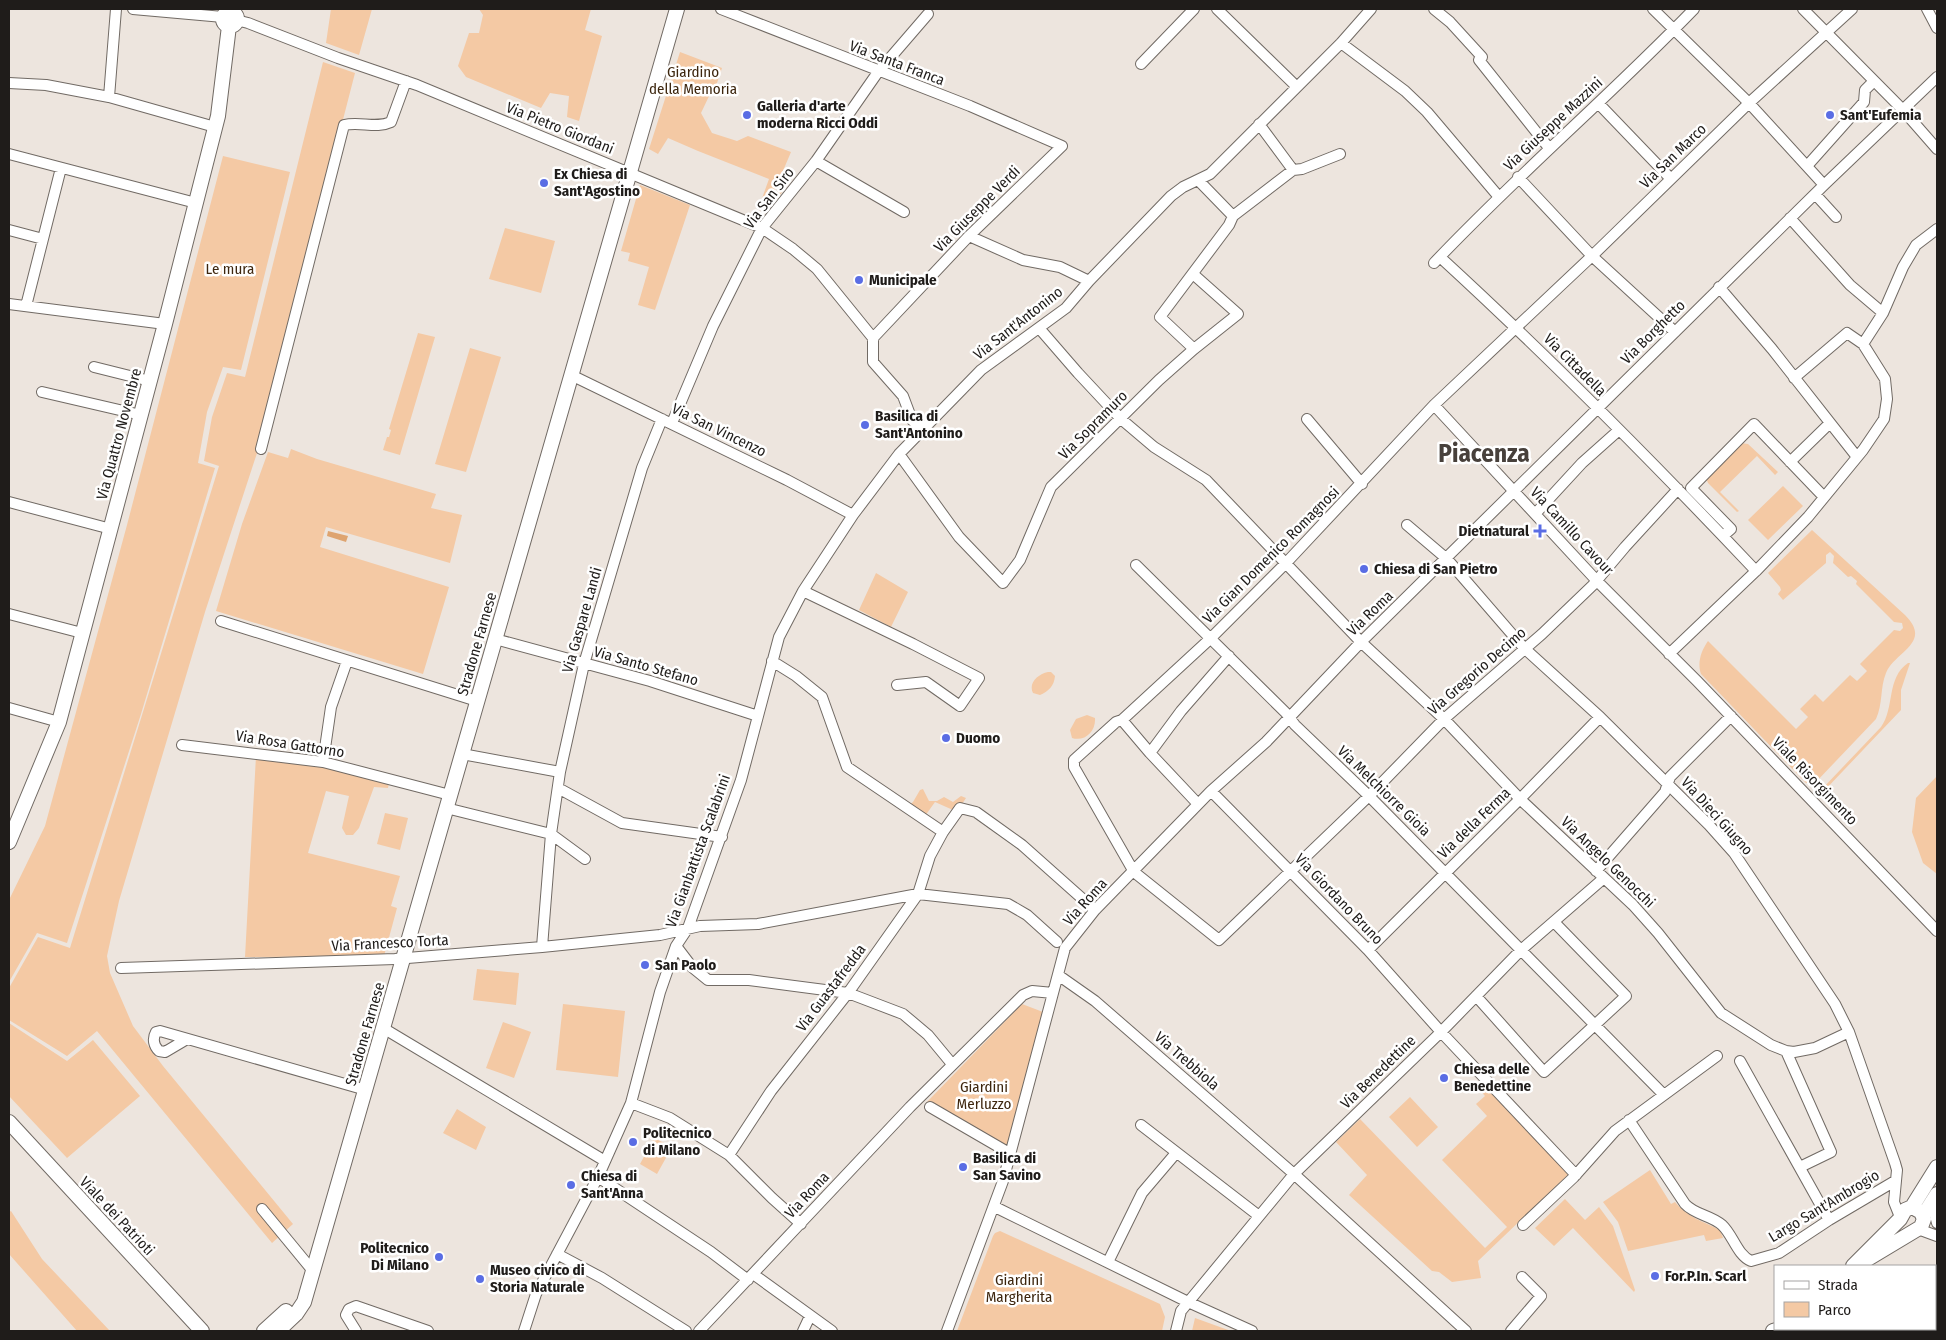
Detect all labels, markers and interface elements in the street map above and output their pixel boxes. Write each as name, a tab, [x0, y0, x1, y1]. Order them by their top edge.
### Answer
street label: Via Santa Franca	[847, 37, 947, 89]
park label: Giardino della Memoria	[649, 63, 737, 98]
street label: Via Giuseppe Mazzini	[1500, 74, 1606, 174]
place label: Galleria d'arte moderna Ricci Oddi	[757, 97, 878, 132]
street label: Via Pietro Giordani	[503, 98, 617, 158]
place label: Sant'Eufemia	[1840, 106, 1922, 124]
marker: Galleria d'arte moderna Ricci Oddi	[741, 109, 753, 121]
marker: Sant'Eufemia	[1824, 109, 1836, 121]
street label: Via San Marco	[1636, 120, 1710, 192]
street label: Via Giuseppe Verdi	[930, 162, 1024, 256]
street label: Via San Siro	[740, 164, 798, 232]
place label: Ex Chiesa di Sant'Agostino	[554, 165, 640, 200]
marker: Ex Chiesa di Sant'Agostino	[538, 177, 550, 189]
park label: Le mura	[206, 260, 254, 278]
place label: Municipale	[869, 271, 937, 289]
marker: Municipale	[853, 274, 865, 286]
street label: Via Sant'Antonino	[970, 283, 1066, 363]
street label: Via Borghetto	[1617, 296, 1689, 368]
street label: Via Cittadella	[1540, 330, 1610, 400]
street label: Via Quattro Novembre	[93, 366, 145, 502]
street label: Via Sopramuro	[1055, 387, 1131, 463]
street label: Via San Vincenzo	[669, 399, 769, 461]
place label: Basilica di Sant'Antonino	[875, 407, 963, 442]
marker: Basilica di Sant'Antonino	[859, 419, 871, 431]
district label: Piacenza	[1438, 439, 1530, 469]
street label: Via Gian Domenico Romagnosi	[1199, 483, 1343, 627]
street label: Via Camillo Cavour	[1527, 483, 1618, 579]
place label: Dietnatural	[1458, 522, 1530, 540]
marker: Dietnatural	[1533, 524, 1547, 538]
place label: Chiesa di San Pietro	[1374, 560, 1498, 578]
marker: Chiesa di San Pietro	[1358, 563, 1370, 575]
street label: Via Gaspare Landi	[558, 565, 606, 675]
street label: Via Roma	[1343, 587, 1397, 639]
street label: Stradone Farnese	[454, 590, 500, 698]
street label: Via Gregorio Decimo	[1424, 623, 1530, 718]
street label: Via Santo Stefano	[592, 642, 701, 690]
street label: Via Rosa Gattorno	[234, 727, 346, 761]
place label: Duomo	[956, 729, 1000, 747]
marker: Duomo	[940, 732, 952, 744]
street label: Viale Risorgimento	[1769, 733, 1861, 829]
street label: Via Melchiorre Gioia	[1334, 742, 1434, 840]
street label: Via Gianbattista Scalabrini	[662, 772, 734, 930]
street label: Via Dieci Giugno	[1677, 773, 1757, 859]
street label: Via della Ferma	[1434, 784, 1514, 862]
street label: Via Angelo Genocchi	[1557, 813, 1659, 911]
street label: Via Giordano Bruno	[1291, 850, 1387, 948]
street label: Via Roma	[1059, 875, 1111, 929]
street label: Via Francesco Torta	[331, 931, 449, 955]
street label: Via Guastafredda	[792, 941, 870, 1035]
place label: San Paolo	[655, 956, 716, 974]
marker: San Paolo	[639, 959, 651, 971]
street label: Stradone Farnese	[342, 980, 388, 1088]
street label: Via Trebbiola	[1151, 1028, 1223, 1094]
street label: Via Benedettine	[1337, 1032, 1419, 1112]
place label: Chiesa delle Benedettine	[1454, 1060, 1532, 1095]
marker: Chiesa delle Benedettine	[1438, 1072, 1450, 1084]
park label: Giardini Merluzzo	[957, 1078, 1011, 1113]
place label: Politecnico di Milano	[643, 1124, 712, 1159]
marker: Politecnico di Milano	[627, 1136, 639, 1148]
place label: Basilica di San Savino	[973, 1149, 1041, 1184]
marker: Basilica di San Savino	[957, 1161, 969, 1173]
street label: Largo Sant'Ambrogio	[1765, 1166, 1883, 1246]
place label: Chiesa di Sant'Anna	[581, 1167, 644, 1202]
street label: Via Roma	[781, 1168, 833, 1222]
street label: Viale dei Patrioti	[76, 1173, 158, 1259]
marker: Chiesa di Sant'Anna	[565, 1179, 577, 1191]
place label: Politecnico Di Milano	[360, 1239, 429, 1274]
marker: Politecnico Di Milano	[433, 1251, 445, 1263]
place label: Museo civico di Storia Naturale	[490, 1261, 585, 1296]
legend	[1774, 1265, 1936, 1330]
place label: For.P.In. Scarl	[1665, 1267, 1747, 1285]
marker: For.P.In. Scarl	[1649, 1270, 1661, 1282]
park label: Giardini Margherita	[986, 1271, 1052, 1306]
marker: Museo civico di Storia Naturale	[474, 1273, 486, 1285]
text: Strada	[1818, 1276, 1858, 1294]
text: Parco	[1818, 1301, 1851, 1319]

